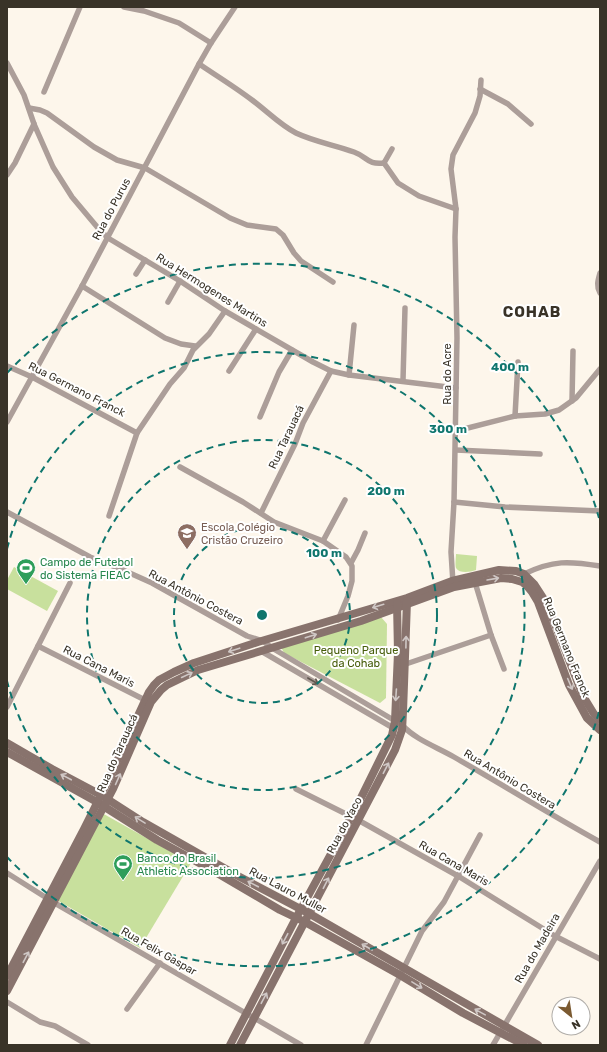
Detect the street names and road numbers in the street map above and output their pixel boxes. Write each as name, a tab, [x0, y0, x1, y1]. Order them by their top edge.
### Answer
street label: Rua do Purus	[90, 176, 133, 242]
street label: Rua Hermogenes Martins	[154, 251, 270, 330]
street label: Rua do Acre	[441, 343, 454, 405]
street label: Rua Germano Franck	[26, 359, 128, 420]
street label: Rua Tarauacá	[266, 403, 307, 471]
street label: Rua Antônio Costera	[146, 567, 245, 628]
street label: Rua Germano Franck	[541, 595, 593, 699]
street label: Rua Cana Maris	[61, 643, 137, 690]
street label: Rua do Tarauacá	[94, 712, 141, 794]
street label: Rua Antônio Costera	[461, 747, 558, 812]
street label: Rua do Yaco	[324, 795, 365, 856]
street label: Rua Cana Maris	[416, 838, 491, 889]
street label: Rua Lauro Muller	[247, 865, 329, 917]
street label: Rua do Madeira	[512, 911, 563, 985]
street label: Rua Felix Gaspar	[119, 925, 200, 979]

